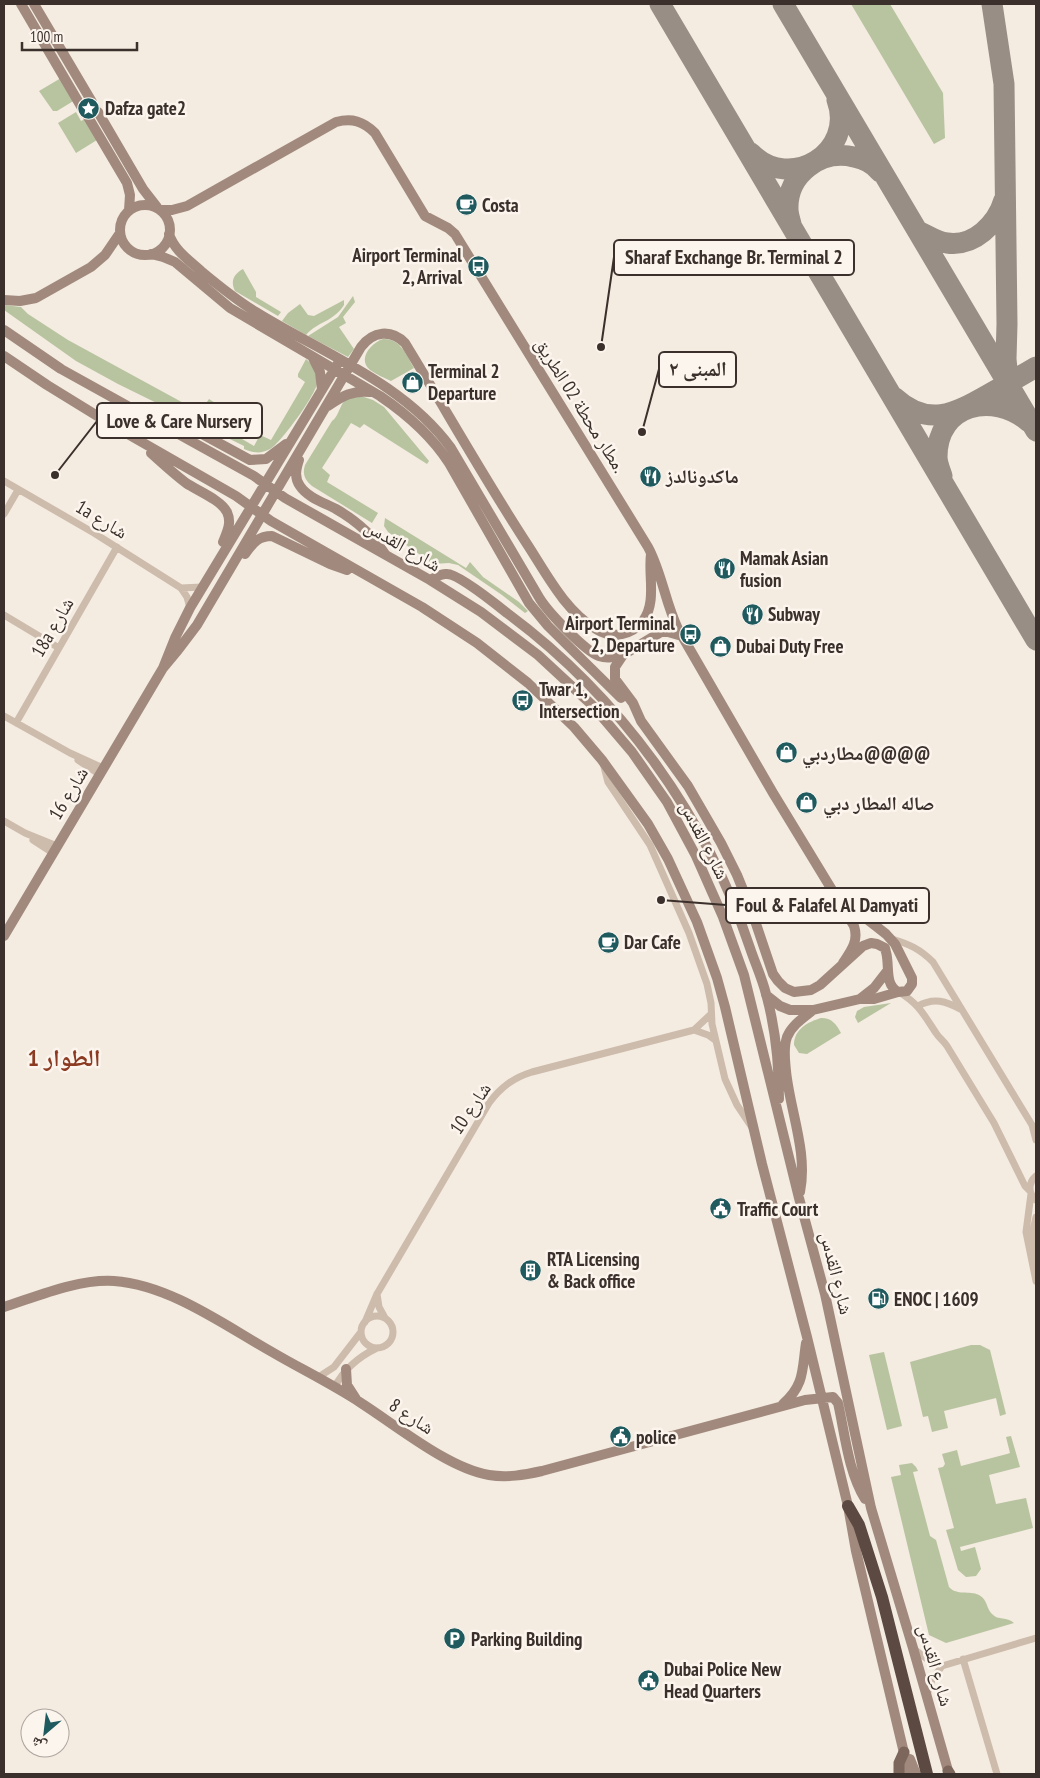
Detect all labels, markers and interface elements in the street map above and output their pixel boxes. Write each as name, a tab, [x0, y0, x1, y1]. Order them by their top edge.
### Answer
scale bar	[22, 20, 138, 52]
text: 100 m	[30, 27, 63, 46]
place icon: Dafza gate2	[77, 96, 101, 120]
place label: Dafza gate2	[105, 96, 186, 120]
cafe icon: Costa	[454, 193, 478, 217]
place label: Costa	[482, 193, 519, 217]
callout: Sharaf Exchange Br. Terminal 2	[614, 240, 854, 275]
place label: Airport Terminal 2, Arrival	[351, 243, 462, 289]
text: Sharaf Exchange Br. Terminal 2	[625, 244, 843, 270]
bus stop icon: Airport Terminal 2, Arrival	[466, 254, 490, 278]
street label: مطار محطة 02 الطريق.	[530, 333, 632, 477]
callout: المبنى ٢	[659, 352, 736, 387]
text: المبنى ٢	[669, 356, 727, 382]
place label: Terminal 2 Departure	[428, 359, 500, 405]
shop icon: Terminal 2 Departure	[400, 370, 424, 394]
callout: Love & Care Nursery	[97, 403, 262, 438]
text: Love & Care Nursery	[106, 408, 253, 434]
restaurant icon: ماكدونالدز	[638, 464, 662, 488]
place label: ماكدونالدز	[665, 464, 739, 488]
street label: 1a شارع	[72, 494, 132, 544]
street label: شارع القدس	[360, 514, 446, 576]
place label: Mamak Asian fusion	[740, 546, 828, 592]
restaurant icon: Mamak Asian fusion	[712, 557, 736, 581]
street label: 18a شارع	[25, 593, 79, 661]
restaurant icon: Subway	[740, 602, 764, 626]
place label: Subway	[768, 602, 820, 626]
place label: Airport Terminal 2, Departure	[564, 611, 675, 657]
bus stop icon: Airport Terminal 2, Departure	[679, 622, 703, 646]
shop icon: Dubai Duty Free	[708, 634, 732, 658]
place label: Dubai Duty Free	[736, 634, 844, 658]
place label: Twar 1, Intersection	[539, 677, 620, 723]
bus stop icon: Twar 1, Intersection	[511, 688, 535, 712]
shop icon: مطاردبي@@@@	[774, 741, 798, 765]
place label: مطاردبي@@@@	[802, 741, 931, 769]
street label: شارع 16	[43, 762, 93, 824]
shop icon: صاله المطار دبي	[795, 791, 819, 815]
place label: صاله المطار دبي	[823, 791, 934, 819]
street label: شارع القدس	[675, 797, 735, 883]
callout: Foul & Falafel Al Damyati	[726, 888, 929, 923]
text: Foul & Falafel Al Damyati	[736, 892, 918, 918]
cafe icon: Dar Cafe	[596, 930, 620, 954]
place label: Dar Cafe	[624, 930, 681, 954]
district label: الطوار 1	[28, 1042, 100, 1073]
street label: شارع 10	[444, 1078, 496, 1138]
public building icon: Traffic Court	[709, 1197, 733, 1221]
place label: Traffic Court	[737, 1197, 819, 1221]
street label: شارع القدس	[815, 1229, 859, 1317]
place label: RTA Licensing & Back office	[547, 1247, 640, 1293]
building icon: RTA Licensing & Back office	[519, 1258, 543, 1282]
fuel station icon: ENOC | 1609	[866, 1287, 890, 1311]
place label: ENOC | 1609	[894, 1287, 979, 1311]
street label: شارع 8	[385, 1393, 439, 1439]
public building icon: police	[608, 1425, 632, 1449]
place label: police	[636, 1425, 676, 1449]
street label: شارع القدس	[913, 1621, 959, 1709]
parking icon: Parking Building	[443, 1627, 467, 1651]
place label: Parking Building	[471, 1627, 582, 1651]
place label: Dubai Police New Head Quarters	[664, 1657, 782, 1703]
public building icon: Dubai Police New Head Quarters	[636, 1668, 660, 1692]
north arrow	[20, 1708, 70, 1758]
text: ش	[28, 1733, 50, 1756]

